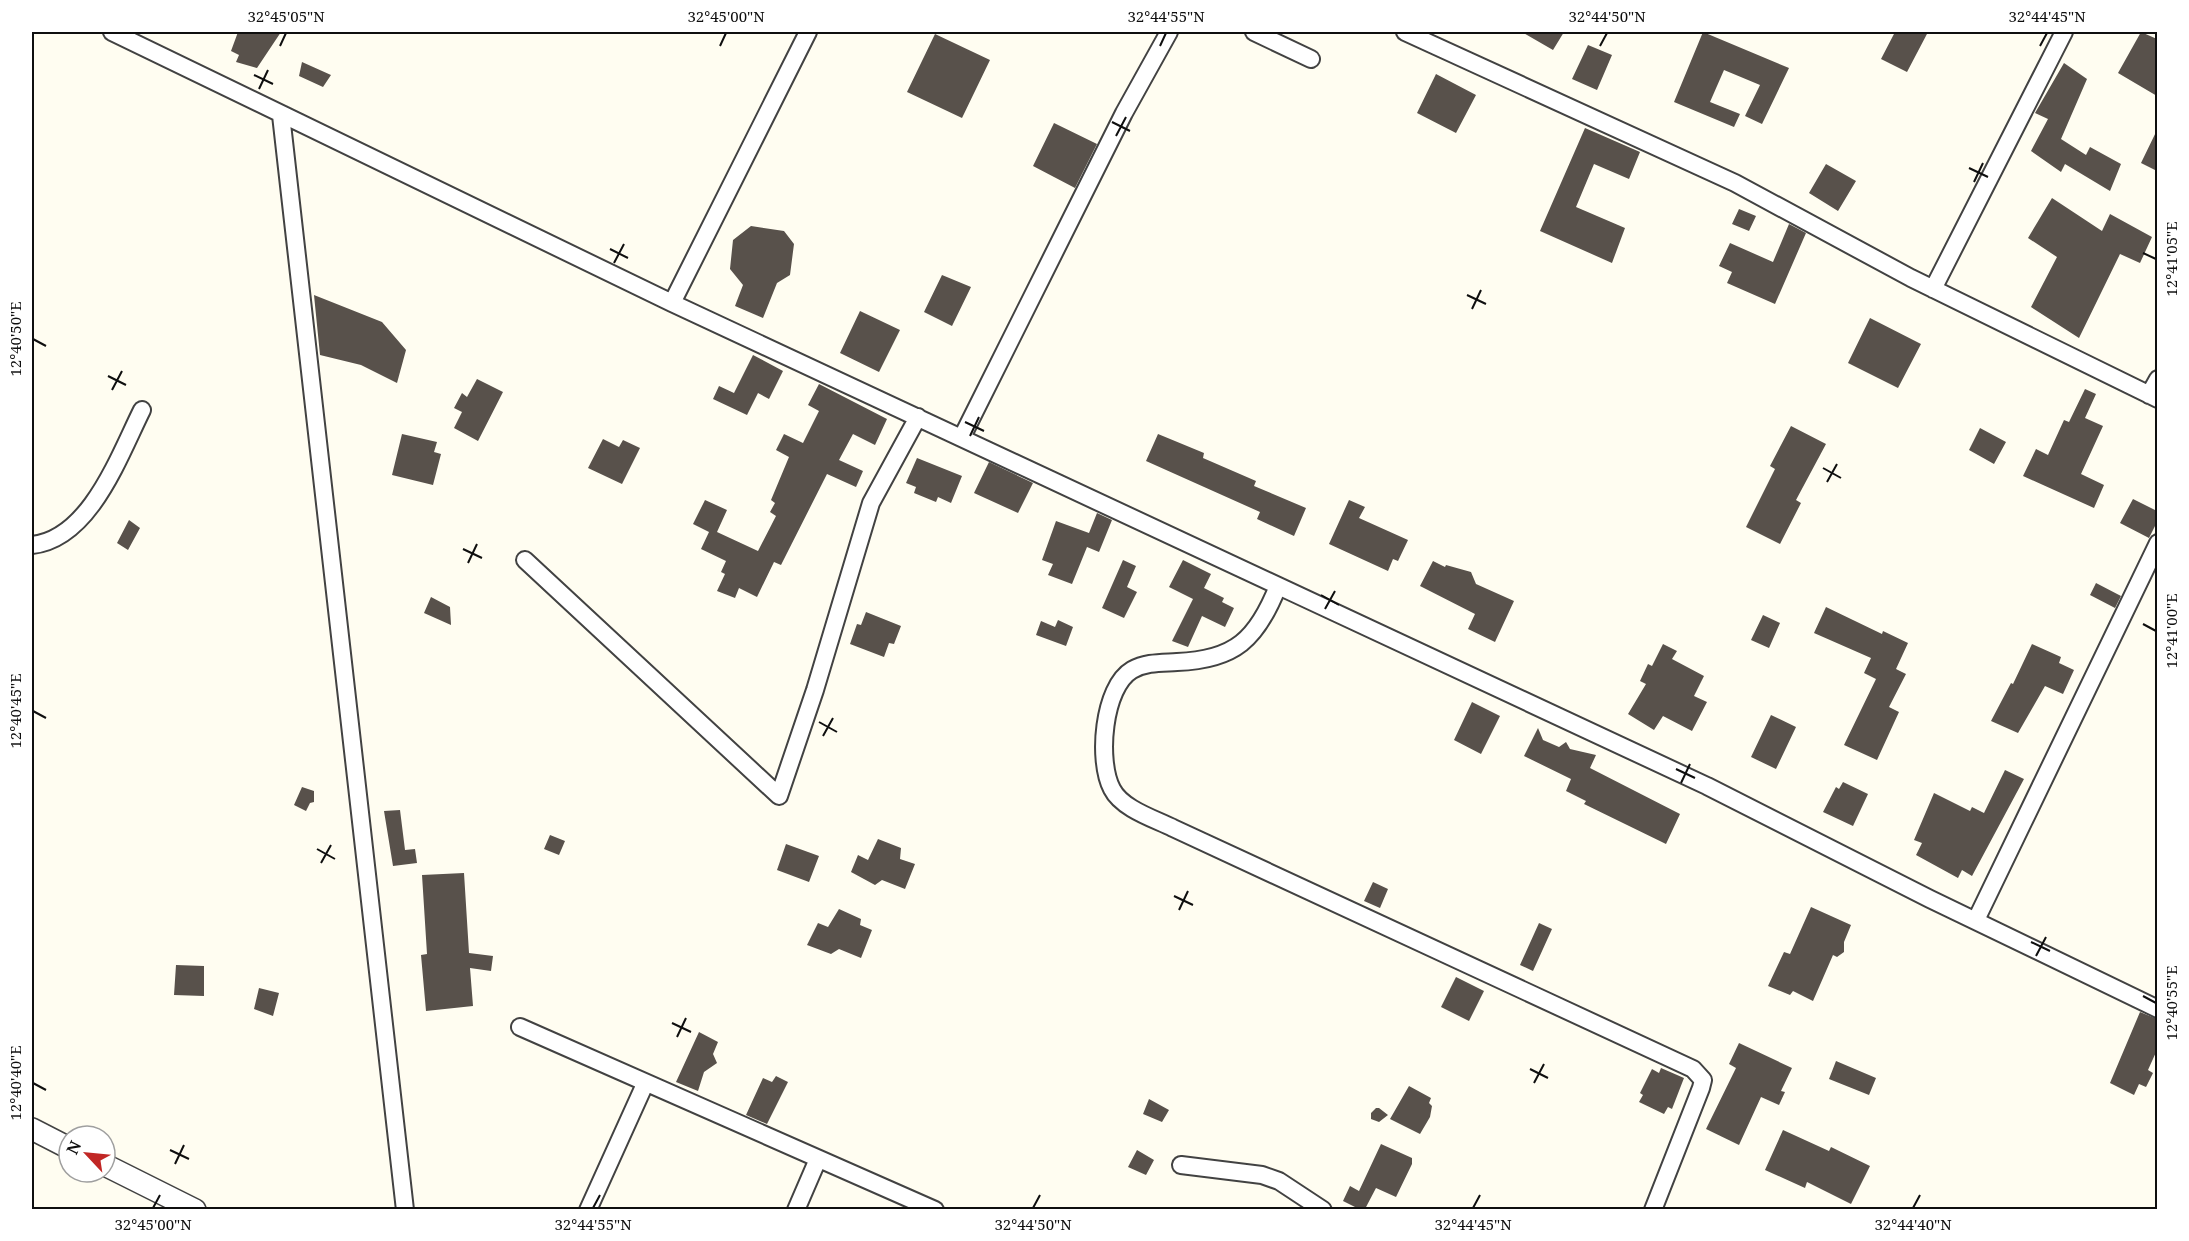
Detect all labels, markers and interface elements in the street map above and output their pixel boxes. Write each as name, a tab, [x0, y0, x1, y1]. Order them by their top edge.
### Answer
text: 32°45'05"N	[247, 6, 325, 26]
text: 32°45'00"N	[687, 6, 765, 26]
text: 32°44'55"N	[1127, 6, 1205, 26]
text: 32°44'50"N	[1568, 6, 1646, 26]
text: 32°44'45"N	[2008, 6, 2086, 26]
text: 12°41'05"E	[2161, 221, 2181, 297]
text: 12°40'50"E	[5, 301, 25, 377]
text: 12°41'00"E	[2161, 593, 2181, 669]
text: 12°40'45"E	[5, 673, 25, 749]
text: 12°40'55"E	[2161, 965, 2181, 1041]
text: 12°40'40"E	[5, 1045, 25, 1121]
north arrow	[57, 1124, 117, 1184]
text: N	[61, 1137, 86, 1158]
text: 32°45'00"N	[114, 1214, 192, 1234]
text: 32°44'55"N	[554, 1214, 632, 1234]
text: 32°44'50"N	[994, 1214, 1072, 1234]
text: 32°44'45"N	[1434, 1214, 1512, 1234]
text: 32°44'40"N	[1874, 1214, 1952, 1234]

